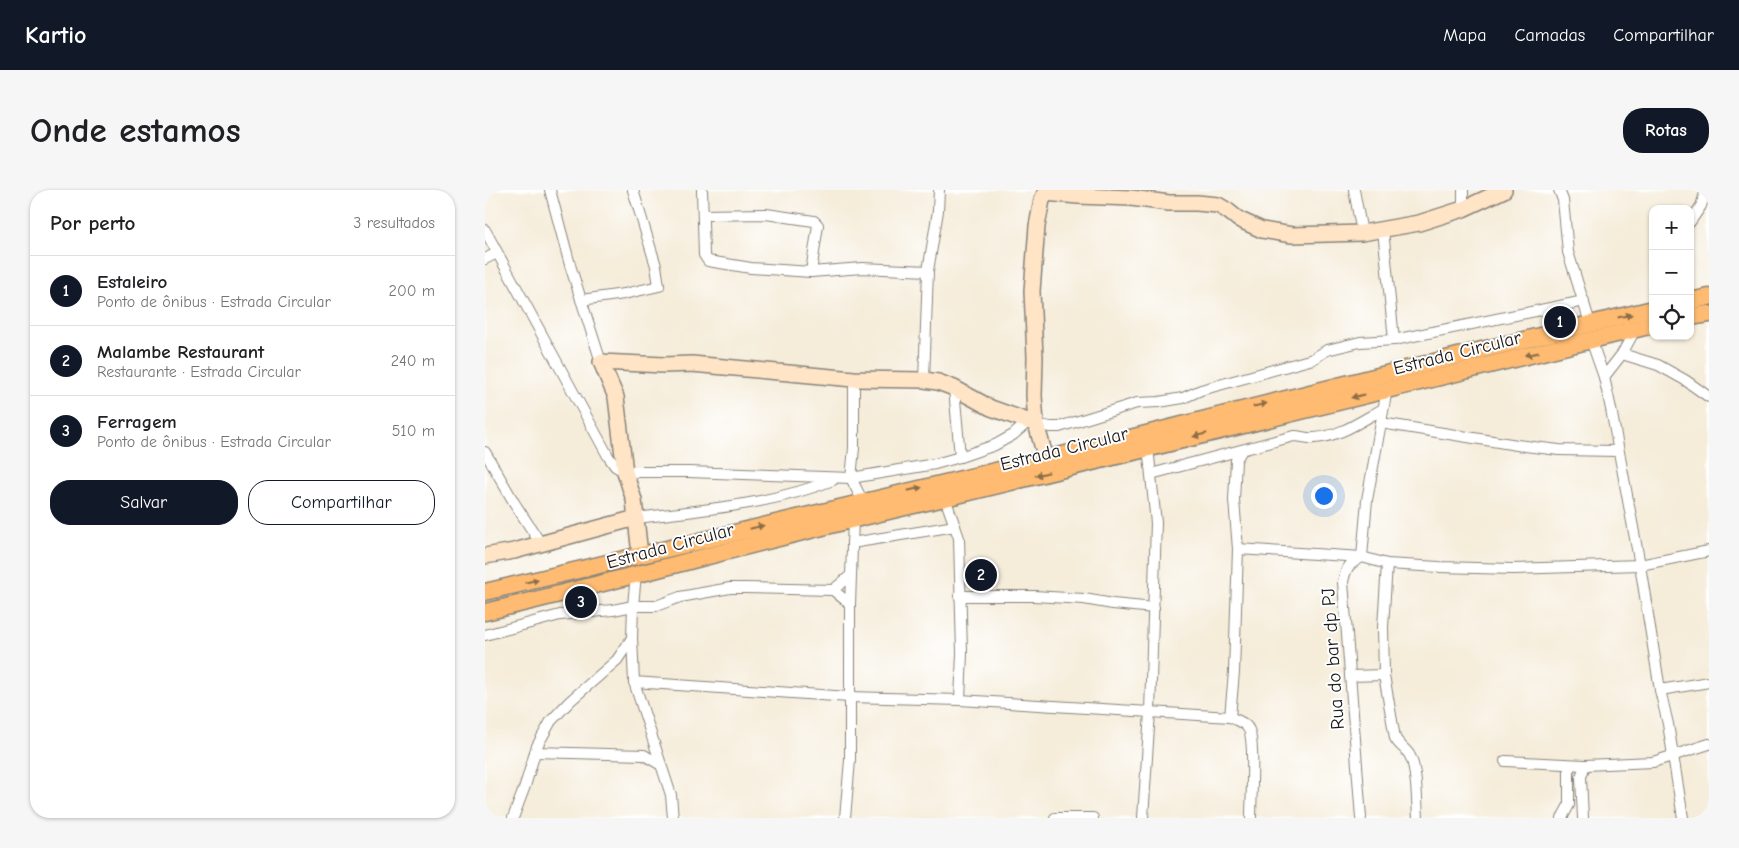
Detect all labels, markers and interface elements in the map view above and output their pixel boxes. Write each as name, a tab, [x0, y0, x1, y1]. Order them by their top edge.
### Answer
text: Kartio	[25, 21, 87, 49]
text: Mapa	[1443, 25, 1486, 46]
text: Camadas	[1514, 25, 1585, 46]
text: Compartilhar	[1613, 25, 1714, 46]
button: Rotas	[1623, 108, 1709, 153]
text: Onde estamos	[30, 110, 241, 151]
map controls	[1649, 205, 1694, 340]
button: +	[1649, 205, 1694, 250]
text: Por perto	[50, 211, 135, 235]
text: 3 resultados	[353, 214, 435, 232]
button: −	[1649, 250, 1694, 295]
text: Estaleiro	[97, 271, 167, 293]
text: 1	[63, 282, 69, 300]
text: 200 m	[389, 282, 435, 300]
text: Ponto de ônibus · Estrada Circular	[97, 293, 331, 311]
button: locate	[1649, 295, 1694, 340]
pin: 1	[1544, 303, 1576, 341]
one-way arrow	[1617, 311, 1633, 319]
street label: Estrada Circular	[1391, 326, 1524, 380]
text: Malambe Restaurant	[97, 341, 264, 363]
one-way arrow	[1525, 350, 1540, 358]
text: 2	[62, 352, 70, 370]
text: 240 m	[391, 352, 435, 370]
text: Restaurante · Estrada Circular	[97, 363, 301, 381]
one-way arrow	[1350, 392, 1365, 400]
one-way arrow	[1253, 401, 1268, 409]
text: Ferragem	[97, 411, 177, 433]
text: 3	[62, 422, 70, 440]
text: 510 m	[392, 422, 435, 440]
street label: Estrada Circular	[998, 422, 1131, 476]
one-way arrow	[1192, 431, 1207, 439]
text: Ponto de ônibus · Estrada Circular	[97, 433, 331, 451]
one-way arrow	[1034, 470, 1049, 478]
button: Salvar	[50, 480, 238, 525]
button: Compartilhar	[248, 480, 435, 525]
your location	[1311, 483, 1337, 509]
one-way arrow	[908, 485, 923, 493]
street label: Estrada Circular	[604, 518, 737, 574]
one-way arrow	[750, 523, 765, 531]
pin: 2	[965, 556, 997, 594]
one-way arrow	[525, 577, 540, 585]
pin: 3	[565, 583, 597, 621]
street label: Rua do bar dp PJ	[1317, 587, 1349, 731]

